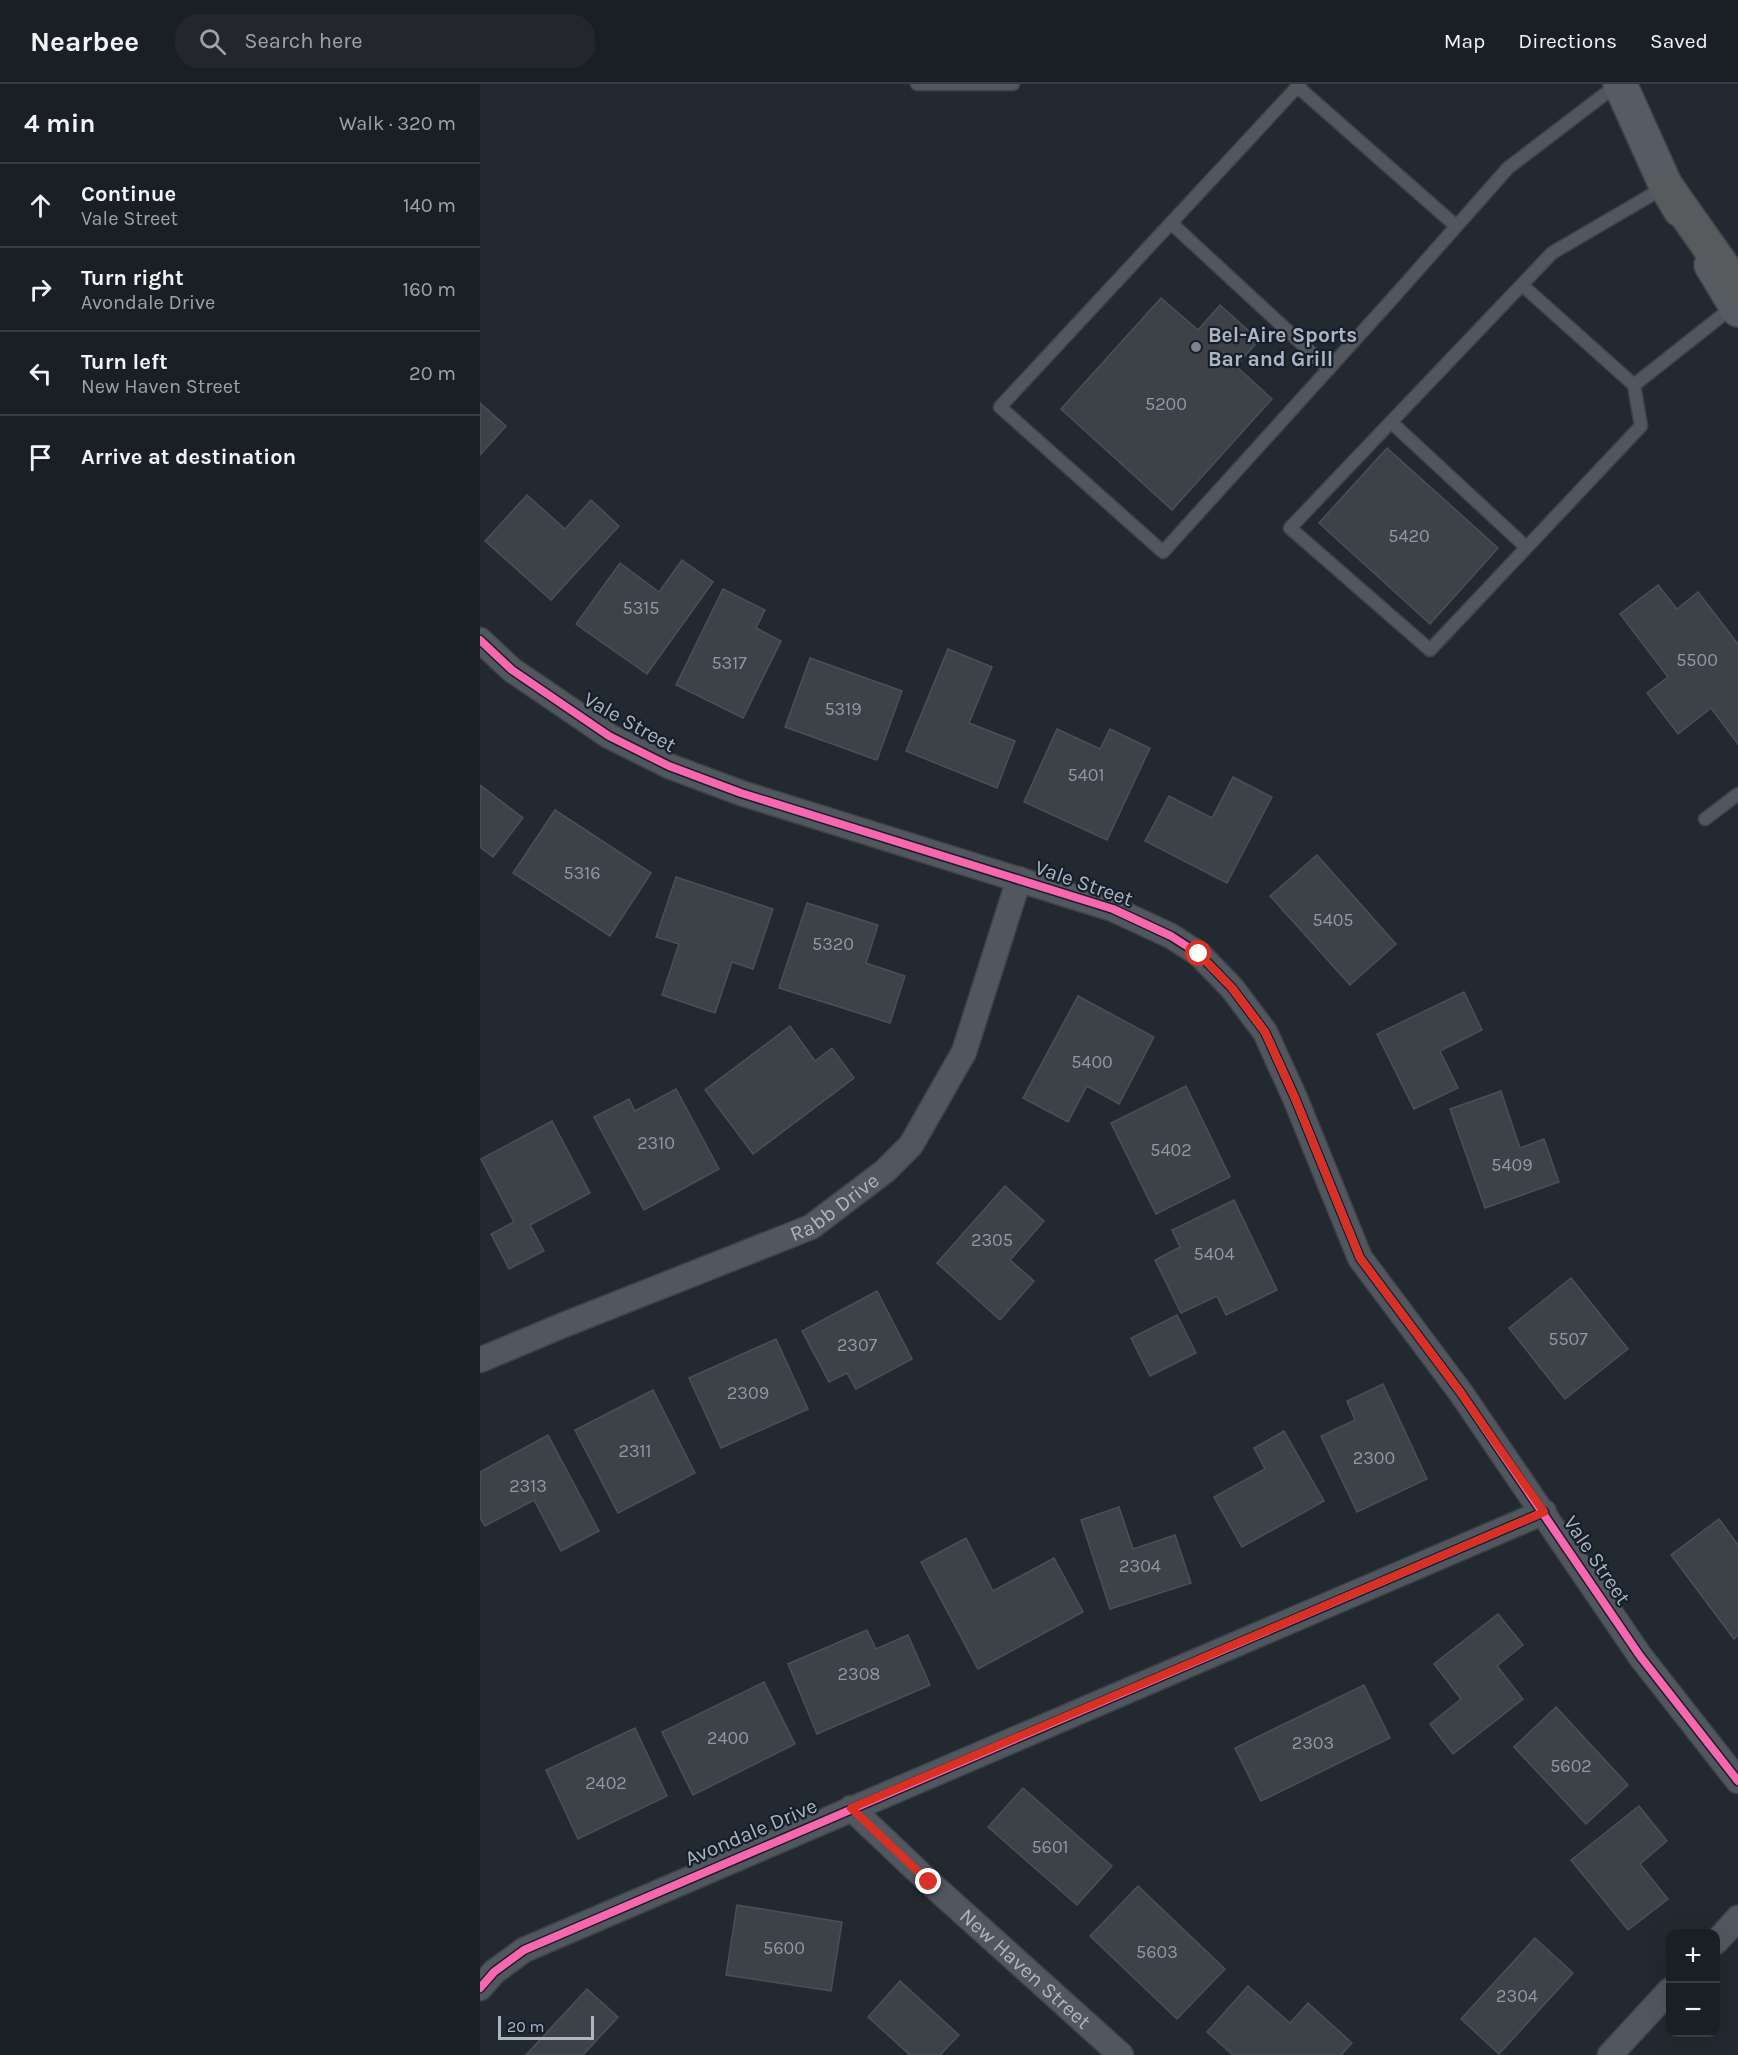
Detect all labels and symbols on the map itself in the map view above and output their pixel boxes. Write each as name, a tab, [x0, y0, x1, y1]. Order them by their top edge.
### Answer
place label: Bel-Aire Sports Bar and Grill	[1208, 323, 1357, 371]
marker: Bel-Aire Sports Bar and Grill	[1189, 340, 1203, 354]
house number: 5200	[1145, 393, 1187, 415]
house number: 5420	[1388, 525, 1430, 547]
house number: 5315	[623, 597, 659, 619]
house number: 5500	[1676, 649, 1718, 671]
house number: 5317	[711, 652, 747, 674]
street label: Vale Street	[580, 687, 681, 757]
house number: 5319	[824, 698, 862, 720]
house number: 5401	[1068, 764, 1104, 786]
street label: Vale Street	[1032, 855, 1136, 911]
house number: 5316	[563, 862, 601, 884]
house number: 5405	[1312, 909, 1354, 931]
house number: 5320	[812, 933, 854, 955]
route start	[1185, 940, 1211, 966]
house number: 5400	[1071, 1051, 1113, 1073]
house number: 2310	[637, 1132, 675, 1154]
house number: 5402	[1150, 1139, 1192, 1161]
house number: 5409	[1491, 1154, 1533, 1176]
street label: Rabb Drive	[787, 1168, 884, 1246]
house number: 2305	[971, 1229, 1013, 1251]
house number: 5404	[1194, 1243, 1234, 1265]
house number: 5507	[1548, 1328, 1588, 1350]
house number: 2307	[837, 1334, 878, 1356]
house number: 2309	[727, 1382, 769, 1404]
house number: 2311	[619, 1440, 651, 1462]
house number: 2300	[1353, 1447, 1395, 1469]
house number: 2313	[509, 1475, 547, 1497]
street label: Vale Street	[1559, 1511, 1636, 1609]
house number: 2304	[1119, 1555, 1161, 1577]
house number: 2308	[838, 1663, 880, 1685]
house number: 2400	[707, 1727, 749, 1749]
house number: 2303	[1292, 1732, 1334, 1754]
house number: 5602	[1550, 1755, 1592, 1777]
house number: 2402	[585, 1772, 627, 1794]
street label: Avondale Drive	[681, 1793, 821, 1871]
house number: 5601	[1031, 1836, 1069, 1858]
route end	[915, 1868, 941, 1894]
street label: New Haven Street	[955, 1904, 1096, 2034]
house number: 5600	[763, 1937, 805, 1959]
house number: 5603	[1136, 1941, 1178, 1963]
house number: 2304	[1496, 1985, 1538, 2007]
scale bar	[498, 2013, 594, 2040]

